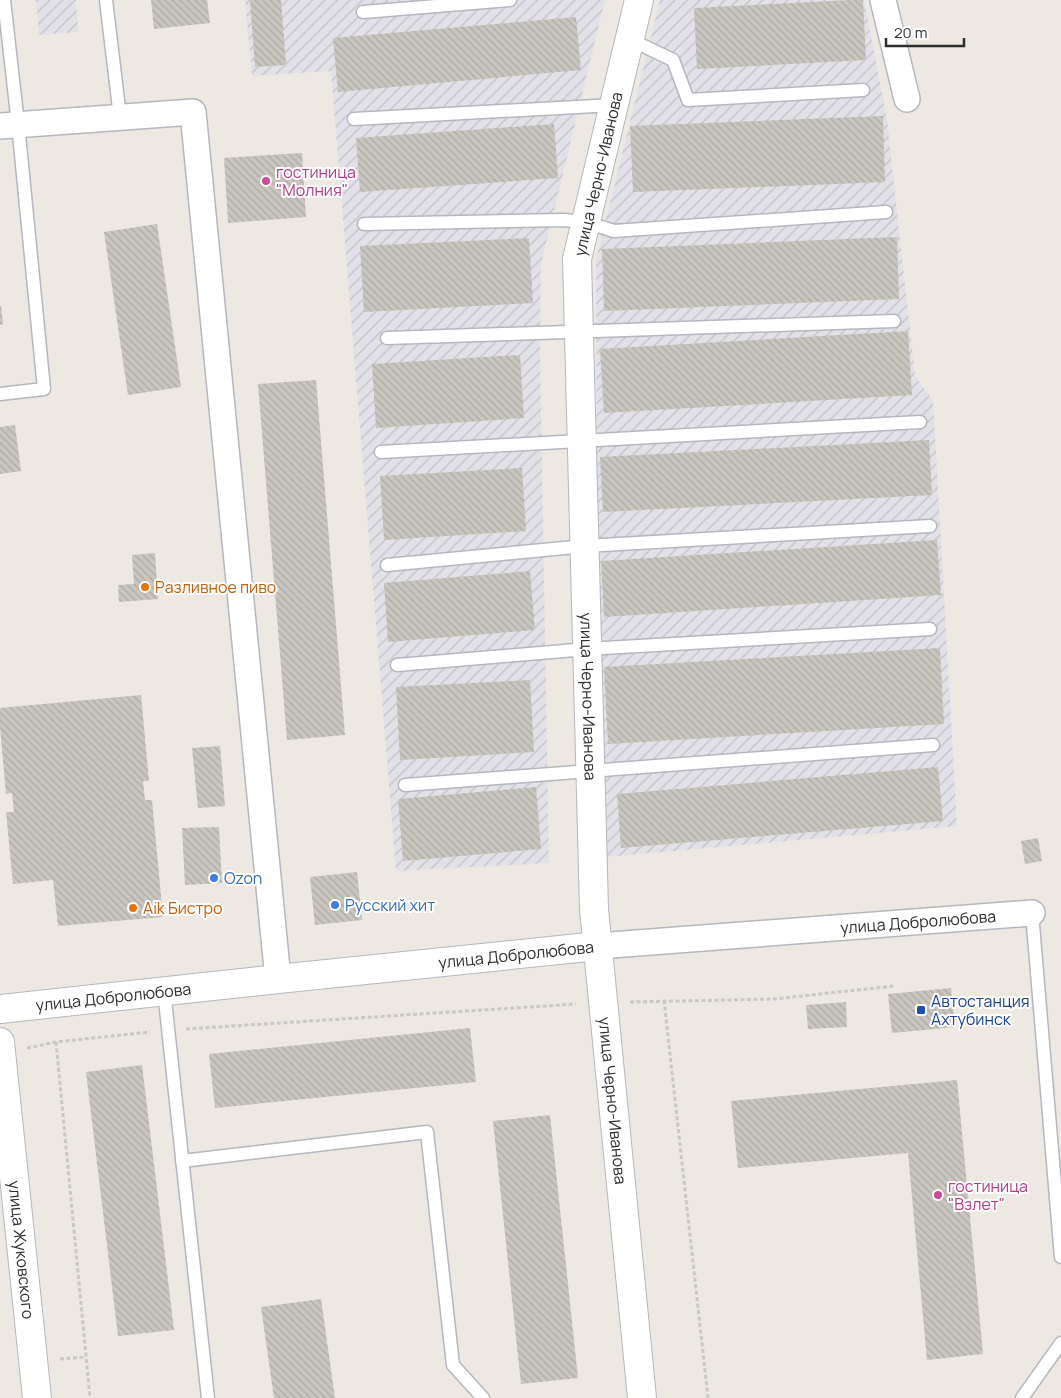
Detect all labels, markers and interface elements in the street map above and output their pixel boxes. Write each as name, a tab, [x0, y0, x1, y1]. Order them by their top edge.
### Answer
scale bar	[886, 15, 964, 47]
text: 20 m	[894, 22, 927, 43]
street label: улица Черно-Иванова	[568, 90, 628, 258]
place label: гостиница "Молния"	[276, 161, 356, 201]
marker: гостиница "Молния"	[260, 175, 272, 187]
place label: Разливное пиво	[155, 576, 276, 598]
marker: Разливное пиво	[139, 581, 151, 593]
street label: улица Черно-Иванова	[575, 612, 602, 781]
place label: Ozon	[224, 867, 262, 889]
marker: Ozon	[208, 872, 220, 884]
place label: Русский хит	[345, 894, 435, 916]
place label: Aik Бистро	[143, 897, 222, 919]
marker: Русский хит	[329, 899, 341, 911]
marker: Aik Бистро	[127, 902, 139, 914]
street label: улица Добролюбова	[839, 905, 997, 939]
street label: улица Добролюбова	[437, 935, 595, 973]
street label: улица Добролюбова	[35, 977, 192, 1016]
place label: Автостанция Ахтубинск	[931, 990, 1030, 1030]
marker: Автостанция Ахтубинск	[915, 1004, 927, 1016]
street label: улица Черно-Иванова	[594, 1016, 632, 1185]
place label: гостиница "Взлет"	[948, 1175, 1028, 1215]
street label: улица Жуковского	[3, 1180, 40, 1320]
marker: гостиница "Взлет"	[932, 1189, 944, 1201]

